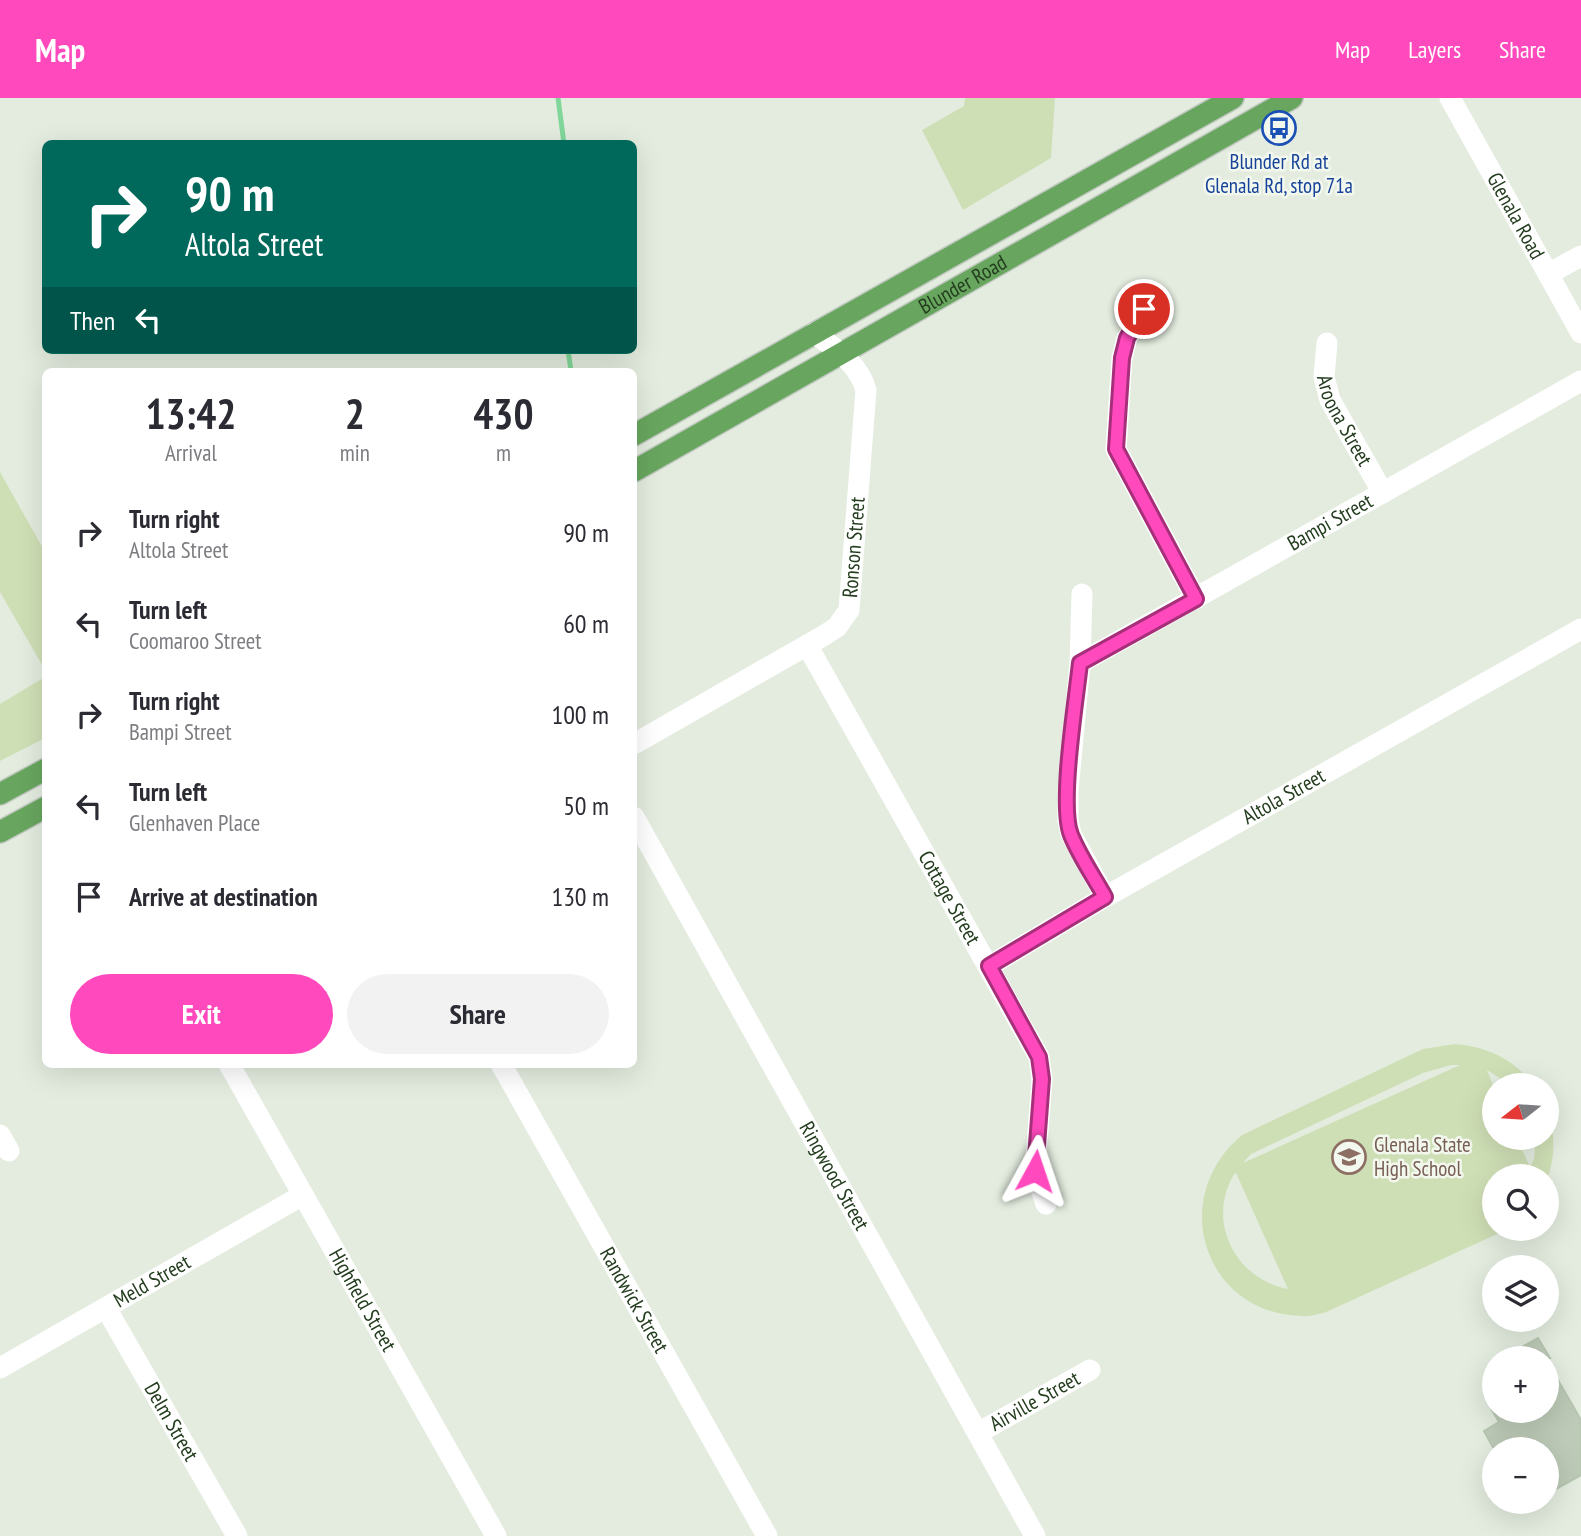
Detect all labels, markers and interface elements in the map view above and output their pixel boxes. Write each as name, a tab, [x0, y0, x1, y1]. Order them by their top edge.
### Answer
text: Map	[35, 28, 85, 71]
text: Map	[1335, 34, 1370, 65]
text: Layers	[1408, 34, 1461, 65]
text: Share	[1499, 34, 1546, 65]
bus stop icon: Blunder Rd at Glenala Rd, stop 71a	[1260, 109, 1298, 147]
place label: Blunder Rd at Glenala Rd, stop 71a	[1205, 148, 1353, 199]
text: 90 m	[185, 161, 274, 225]
icon: right	[70, 168, 161, 259]
street label: Glenala Road	[1481, 168, 1551, 264]
text: Altola Street	[185, 223, 323, 265]
street label: Blunder Road	[914, 248, 1011, 320]
pin	[1114, 279, 1174, 339]
icon: arrive	[1125, 290, 1163, 328]
icon: left	[129, 301, 167, 339]
text: Then	[70, 304, 115, 337]
street label: Aroona Street	[1311, 372, 1379, 471]
text: 13:42	[145, 386, 236, 441]
text: 2	[345, 386, 365, 441]
text: 430	[473, 386, 534, 441]
text: Arrival	[165, 438, 217, 467]
text: min	[340, 438, 370, 467]
text: m	[496, 438, 511, 467]
street label: Bampi Street	[1282, 487, 1377, 557]
street label: Ronson Street	[836, 496, 871, 599]
text: Turn right	[129, 502, 220, 535]
icon: right	[70, 514, 108, 552]
text: 90 m	[563, 516, 609, 549]
text: Altola Street	[129, 535, 228, 564]
text: Turn left	[129, 593, 207, 626]
icon: left	[70, 605, 108, 643]
text: 60 m	[563, 607, 609, 640]
text: Coomaroo Street	[129, 626, 262, 655]
text: Turn right	[129, 684, 220, 717]
icon: right	[70, 696, 108, 734]
text: 100 m	[551, 698, 609, 731]
text: Bampi Street	[129, 717, 232, 746]
street label: Altola Street	[1237, 762, 1330, 830]
text: Turn left	[129, 775, 207, 808]
icon: left	[70, 787, 108, 825]
text: 50 m	[563, 789, 609, 822]
text: Glenhaven Place	[129, 808, 260, 837]
street label: Cottage Street	[912, 846, 987, 949]
icon: arrive	[70, 878, 108, 916]
text: Arrive at destination	[129, 880, 318, 913]
text: 130 m	[551, 880, 609, 913]
button: Exit	[70, 974, 333, 1054]
button: Share	[347, 974, 609, 1054]
north arrow	[1482, 1073, 1559, 1150]
map controls	[1482, 1073, 1559, 1514]
street label: Ringwood Street	[794, 1117, 876, 1235]
place label: Glenala State High School	[1374, 1131, 1471, 1182]
position arrow	[998, 1134, 1072, 1208]
school or university icon: Glenala State High School	[1330, 1138, 1368, 1176]
button: search	[1482, 1164, 1559, 1241]
street label: Randwick Street	[594, 1242, 675, 1358]
street label: Highfield Street	[323, 1243, 403, 1356]
street label: Meld Street	[109, 1248, 195, 1313]
button: layers	[1482, 1255, 1559, 1332]
button: +	[1482, 1346, 1559, 1423]
street label: Airville Street	[984, 1364, 1085, 1437]
street label: Delm Street	[138, 1377, 205, 1466]
button: −	[1482, 1437, 1559, 1514]

